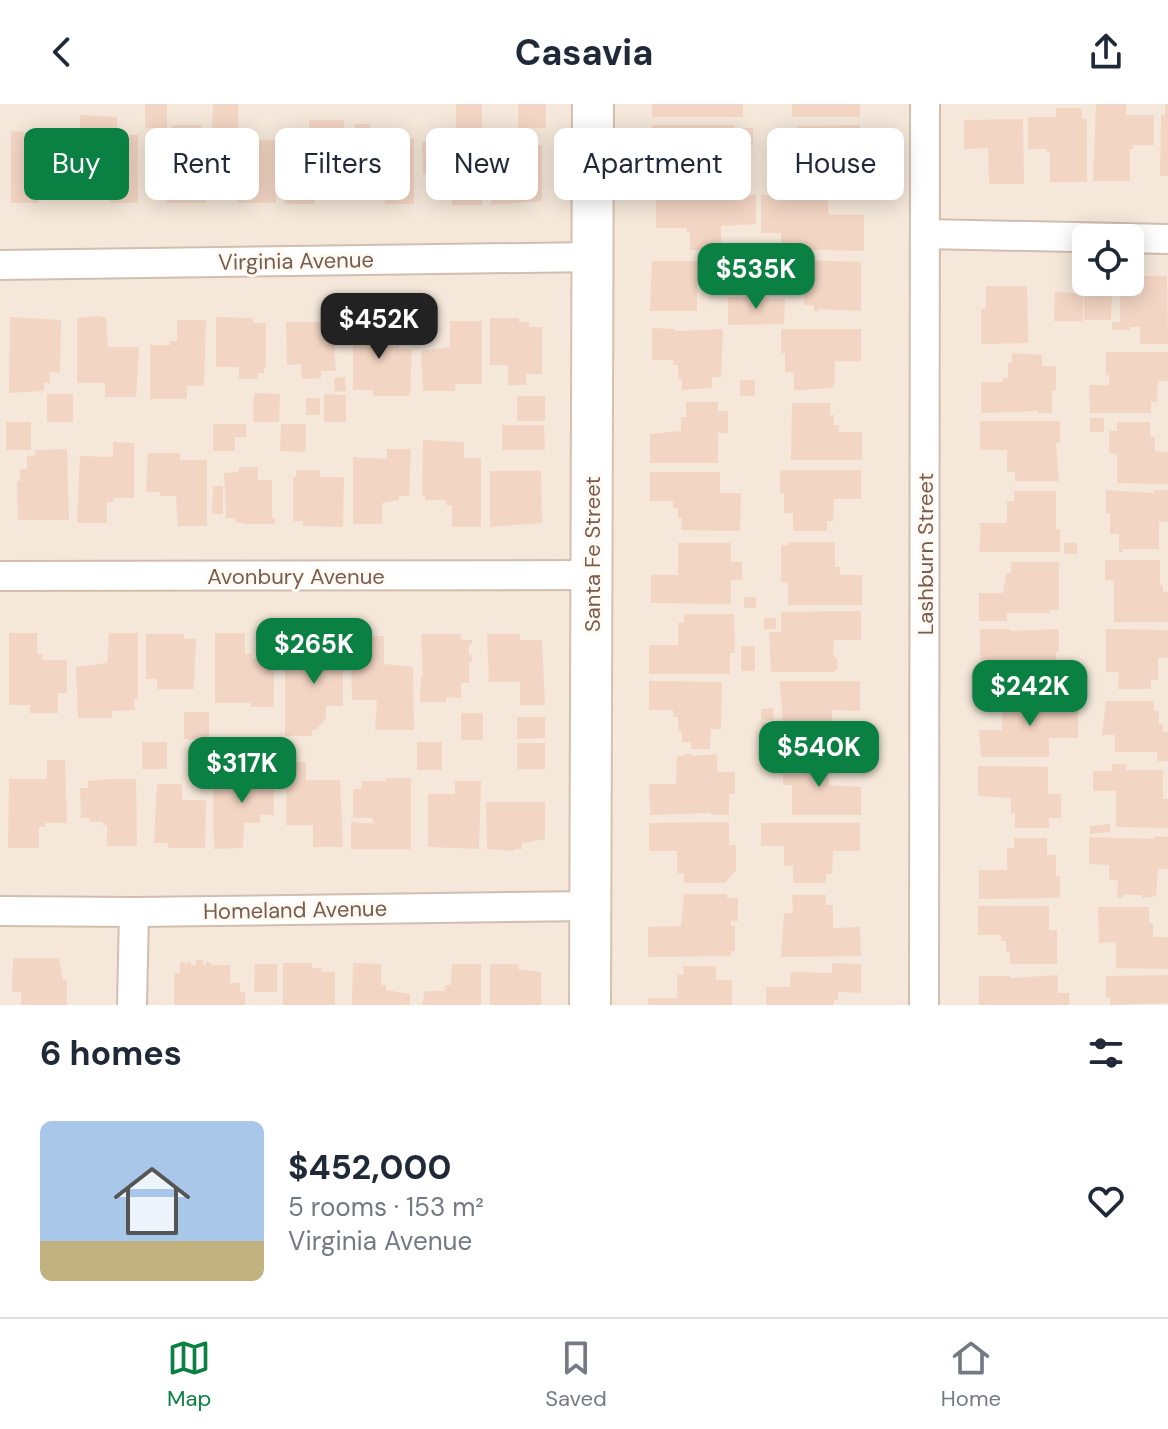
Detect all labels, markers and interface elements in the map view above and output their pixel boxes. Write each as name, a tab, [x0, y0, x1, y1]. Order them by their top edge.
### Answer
text: Casavia	[515, 29, 653, 76]
icon: back	[40, 30, 84, 74]
icon: share	[1084, 30, 1128, 74]
chip: Buy	[24, 128, 129, 200]
chip: Rent	[145, 128, 259, 200]
chip: Filters	[275, 128, 410, 200]
chip: New	[426, 128, 538, 200]
chip: Apartment	[554, 128, 751, 200]
chip: House	[767, 128, 904, 200]
map controls	[1072, 224, 1144, 296]
button: locate	[1072, 224, 1144, 296]
pin: $535K	[700, 243, 812, 311]
street label: Virginia Avenue	[218, 245, 374, 277]
text: $535K	[716, 252, 796, 286]
pin: $452K	[323, 293, 435, 361]
text: $452K	[339, 302, 419, 336]
street label: Lashburn Street	[911, 473, 940, 635]
street label: Santa Fe Street	[578, 476, 607, 632]
street label: Avonbury Avenue	[207, 562, 385, 591]
pin: $265K	[258, 618, 370, 686]
text: $265K	[274, 627, 354, 661]
pin: $242K	[974, 660, 1086, 728]
text: $242K	[990, 669, 1070, 703]
pin: $540K	[763, 721, 875, 789]
text: $540K	[777, 730, 861, 764]
pin: $317K	[186, 737, 298, 805]
text: $317K	[206, 746, 278, 780]
street label: Homeland Avenue	[203, 894, 387, 926]
text: 6 homes	[40, 1031, 182, 1076]
icon: filters	[1084, 1031, 1128, 1075]
text: $452,000	[288, 1145, 451, 1190]
icon: home	[104, 1153, 200, 1249]
icon: heart	[1084, 1179, 1128, 1223]
text: 5 rooms · 153 m²	[288, 1190, 484, 1224]
text: Virginia Avenue	[288, 1224, 472, 1258]
tab: Map	[167, 1336, 211, 1413]
tab: Saved	[545, 1336, 607, 1413]
tab: Home	[941, 1336, 1001, 1413]

